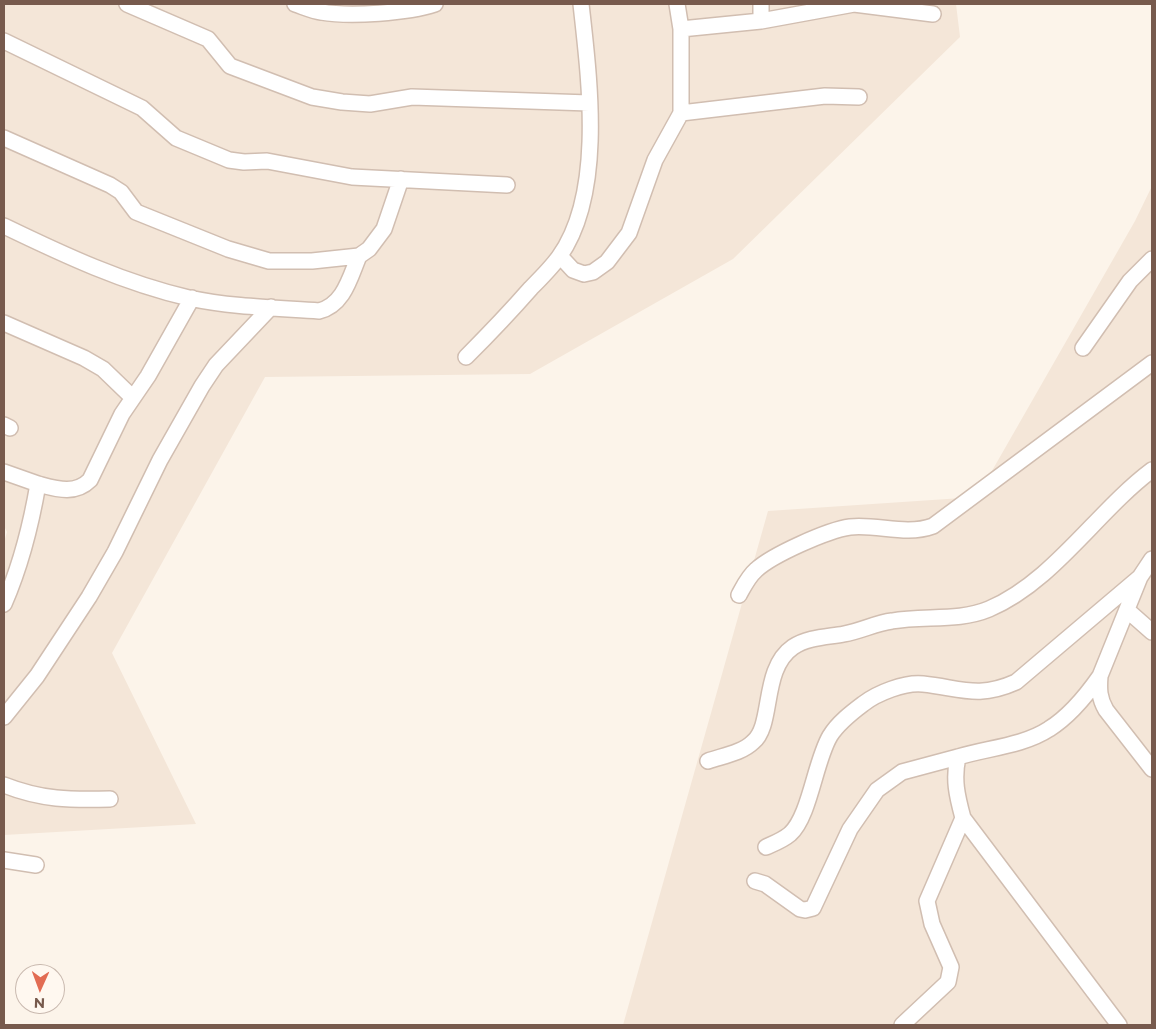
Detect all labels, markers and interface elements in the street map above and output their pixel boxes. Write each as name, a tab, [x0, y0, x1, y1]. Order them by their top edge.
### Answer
north arrow	[15, 964, 65, 1014]
text: N	[34, 994, 45, 1012]

